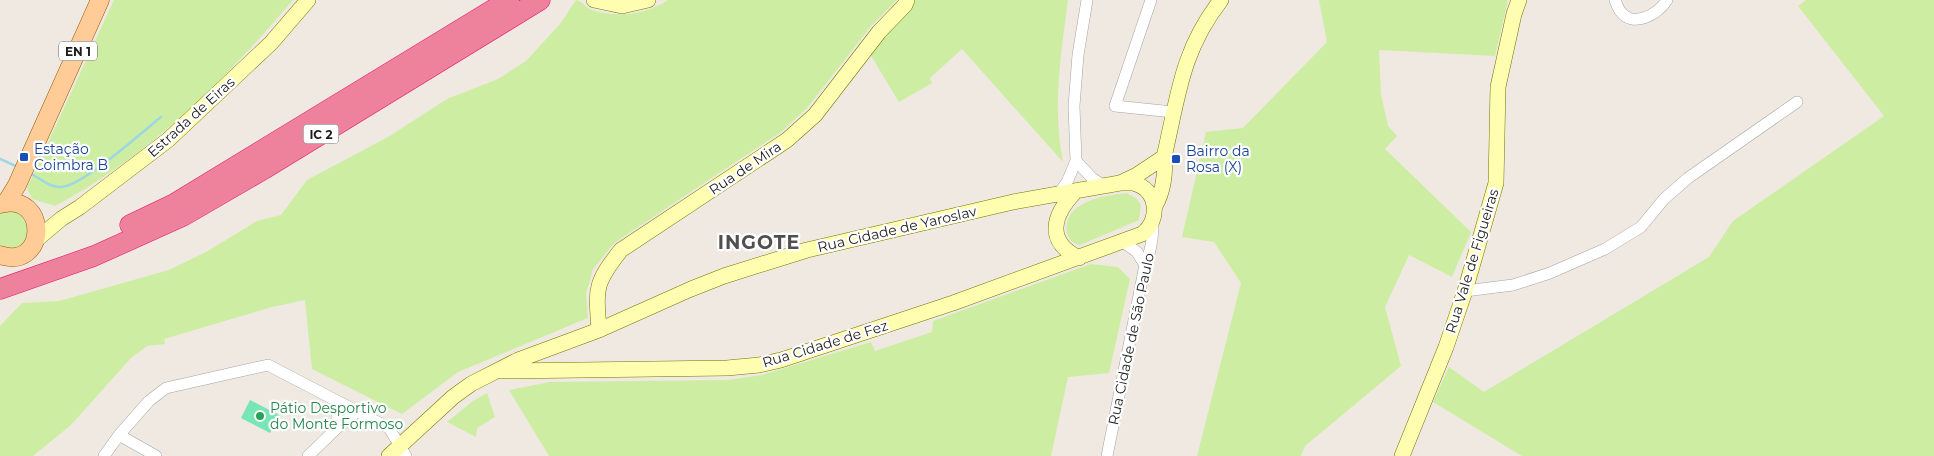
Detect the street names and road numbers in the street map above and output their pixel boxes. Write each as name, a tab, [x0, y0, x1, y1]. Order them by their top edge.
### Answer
road number: EN 1	[59, 41, 97, 60]
street label: Estrada de Eiras	[144, 73, 239, 161]
road number: IC 2	[304, 125, 338, 144]
street label: Rua de Mira	[705, 137, 785, 199]
street label: Rua Vale de Figueiras	[1441, 186, 1503, 335]
street label: Rua Cidade de Yaroslav	[816, 202, 979, 256]
street label: Rua Cidade de São Paulo	[1104, 251, 1158, 427]
street label: Rua Cidade de Fez	[760, 316, 890, 372]

